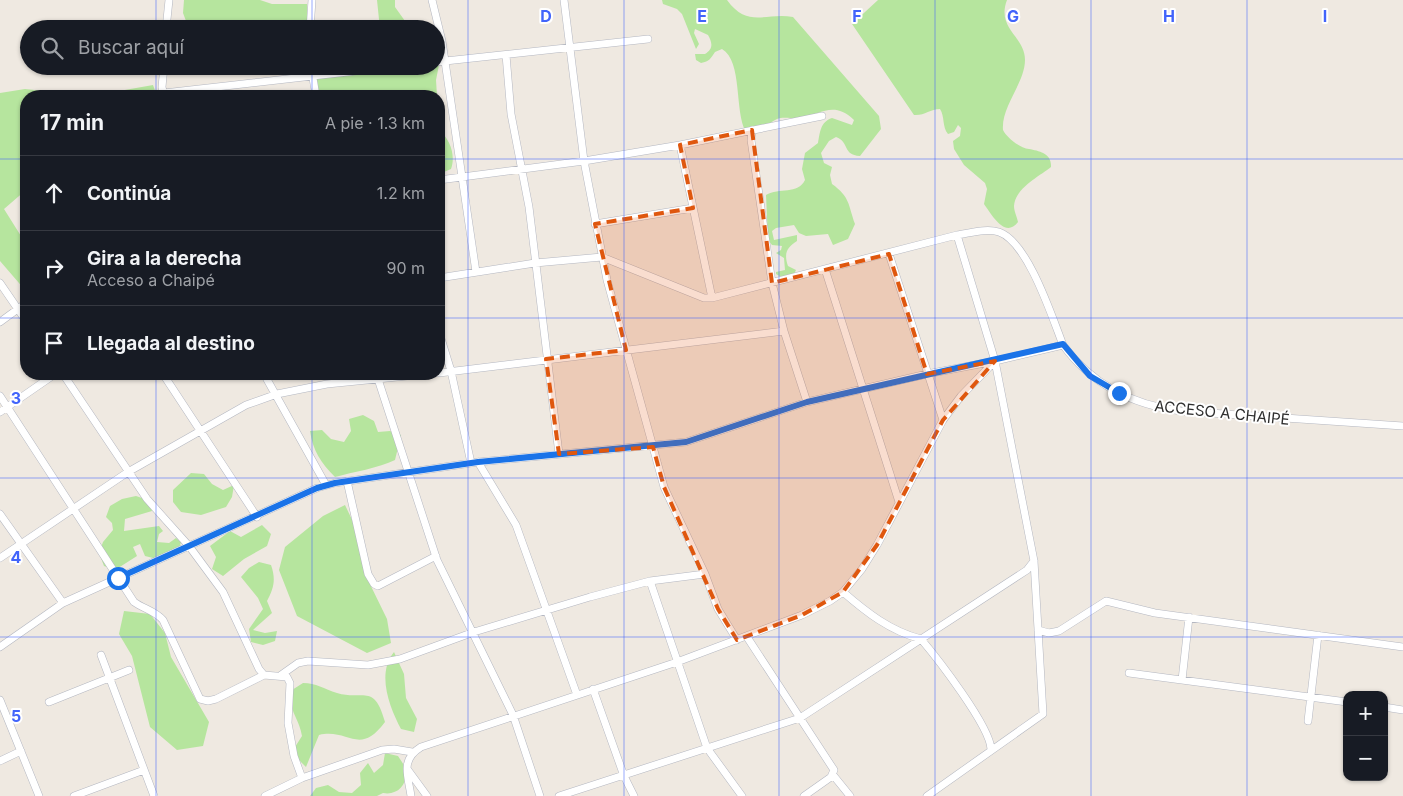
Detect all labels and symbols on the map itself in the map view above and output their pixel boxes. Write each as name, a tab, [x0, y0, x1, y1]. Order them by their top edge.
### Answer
text: D	[540, 6, 552, 26]
text: E	[697, 6, 707, 26]
text: F	[852, 6, 862, 26]
text: G	[1007, 6, 1019, 26]
text: H	[1163, 6, 1175, 26]
text: I	[1323, 6, 1327, 26]
route end	[1108, 382, 1131, 405]
text: 3	[11, 388, 21, 408]
street label: ACCESO A CHAIPÉ	[1154, 396, 1291, 429]
text: 4	[11, 547, 22, 567]
route start	[107, 567, 130, 590]
text: 5	[11, 706, 21, 726]

